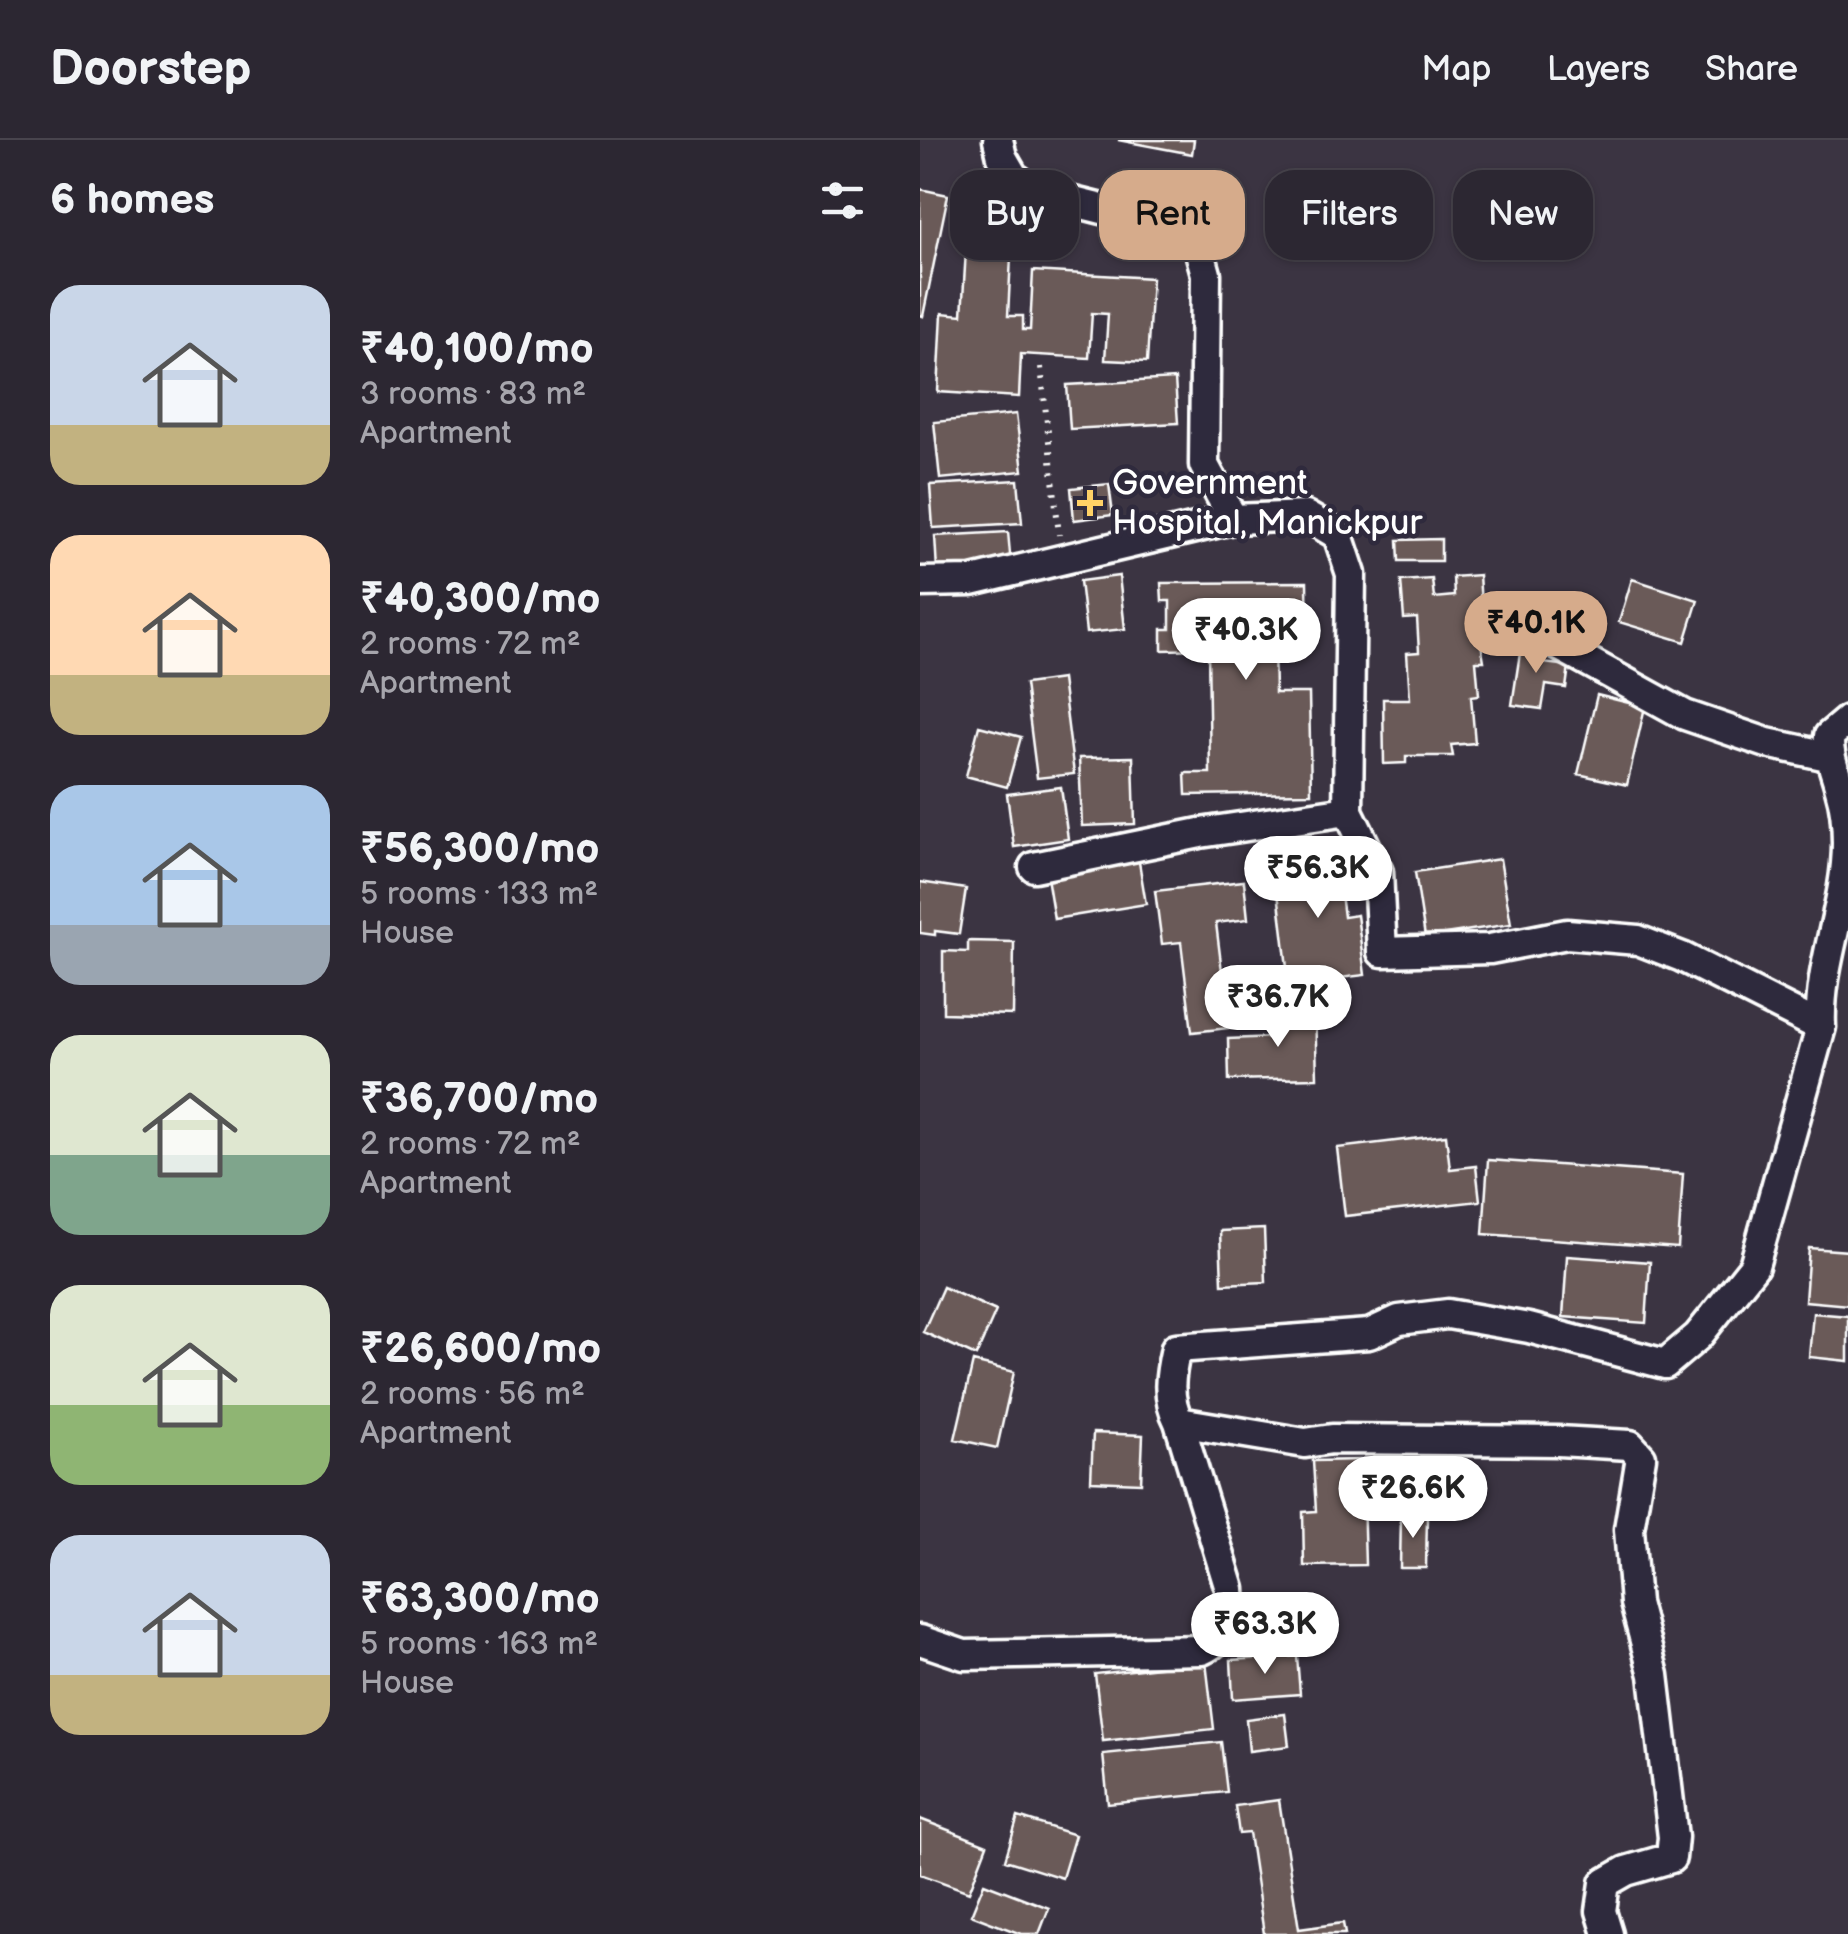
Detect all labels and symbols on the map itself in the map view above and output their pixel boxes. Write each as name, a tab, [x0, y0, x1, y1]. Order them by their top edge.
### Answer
place label: Government Hospital, Manickpur	[1112, 462, 1424, 545]
marker: Government Hospital, Manickpur	[1077, 490, 1103, 516]
pin: ₹40.1K	[1455, 591, 1617, 676]
pin: ₹40.3K	[1165, 598, 1327, 683]
pin: ₹56.3K	[1237, 836, 1399, 921]
pin: ₹36.7K	[1197, 965, 1359, 1050]
pin: ₹26.6K	[1332, 1456, 1494, 1541]
pin: ₹63.3K	[1184, 1592, 1346, 1677]

